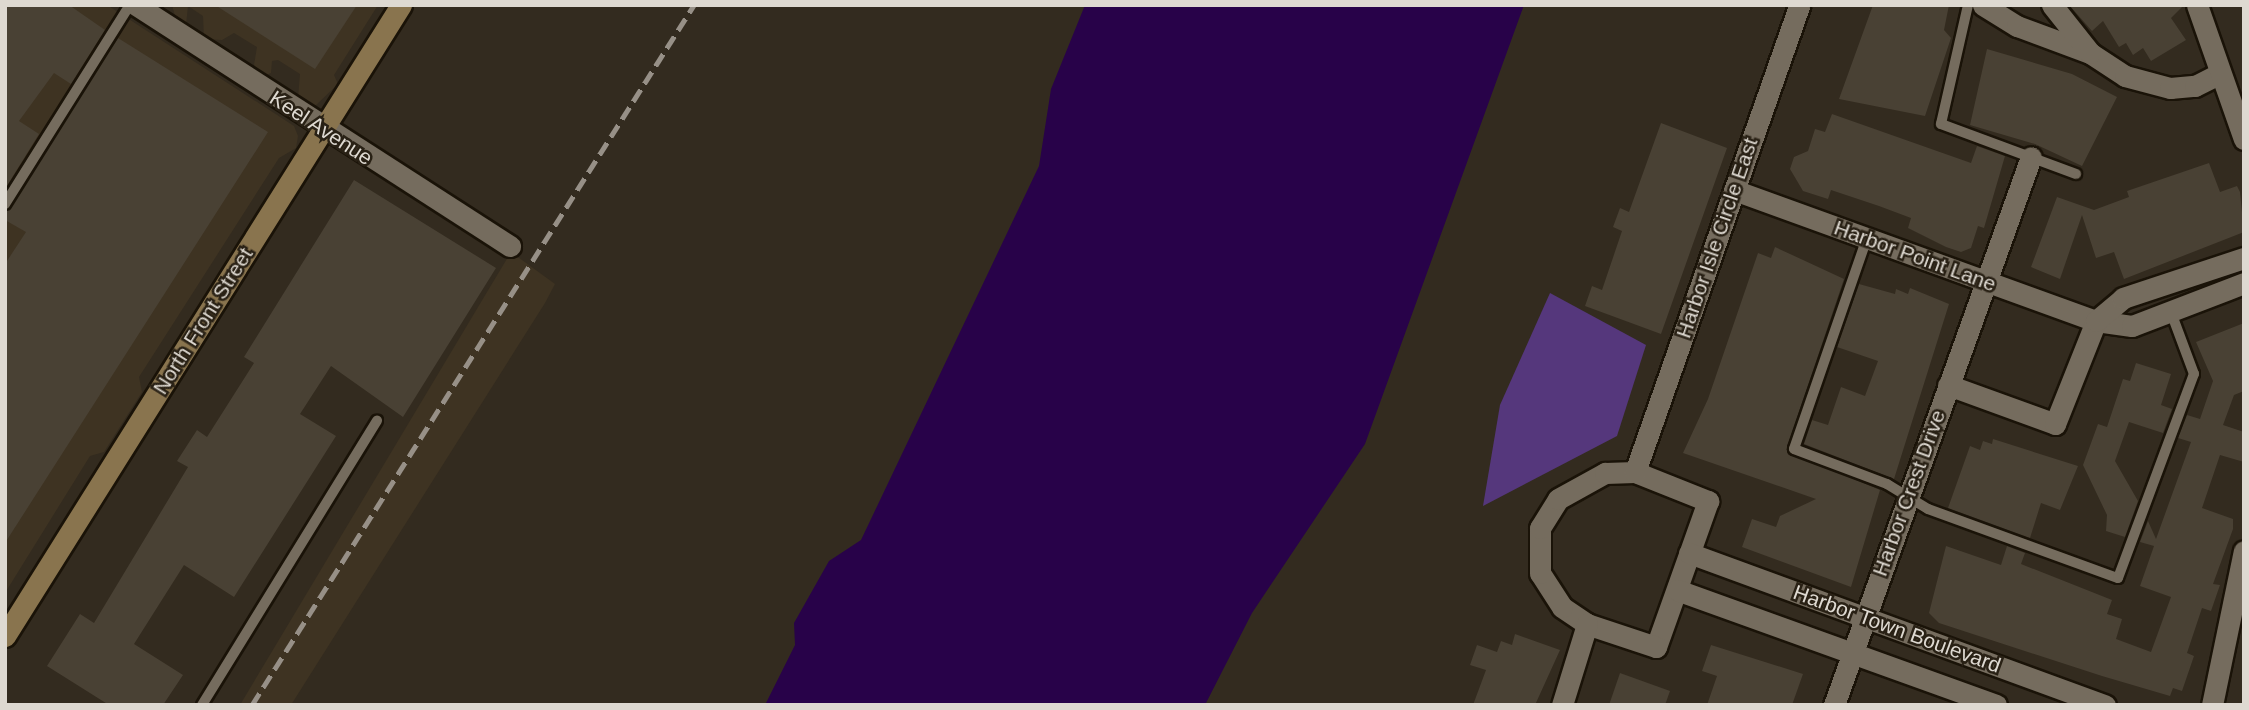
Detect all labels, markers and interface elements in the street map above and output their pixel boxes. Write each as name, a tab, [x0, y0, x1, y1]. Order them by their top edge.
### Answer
street label: Keel Avenue	[264, 85, 378, 171]
street label: Harbor Isle Circle East	[1671, 135, 1763, 341]
street label: Harbor Point Lane	[1831, 215, 1999, 297]
street label: North Front Street	[148, 243, 258, 399]
street label: Harbor Crest Drive	[1867, 406, 1951, 580]
street label: Harbor Town Boulevard	[1790, 580, 2004, 678]

